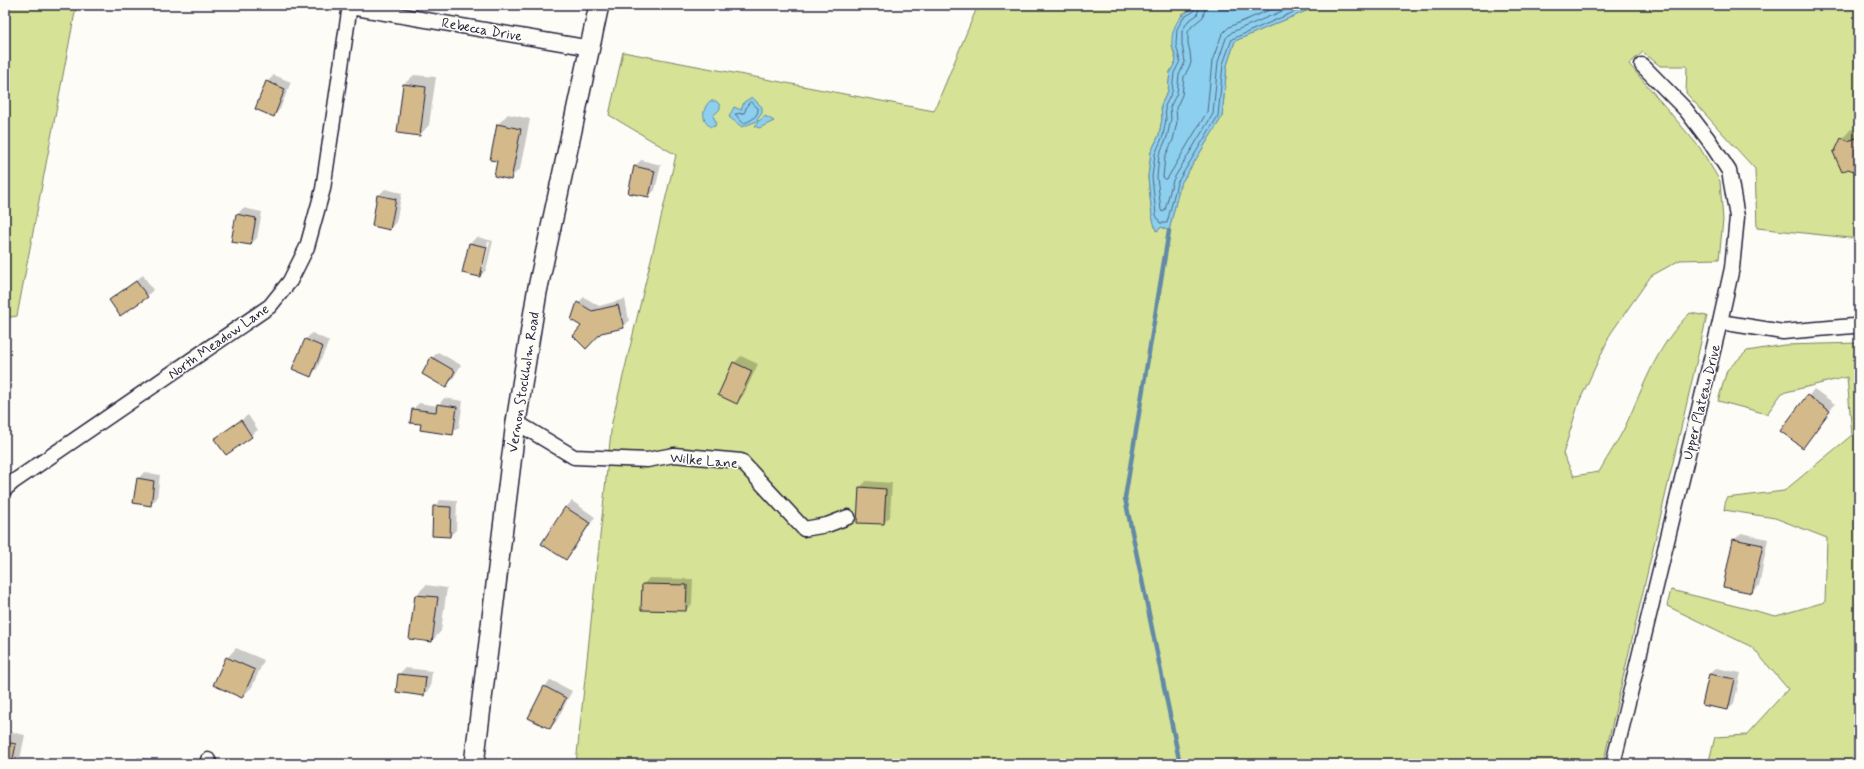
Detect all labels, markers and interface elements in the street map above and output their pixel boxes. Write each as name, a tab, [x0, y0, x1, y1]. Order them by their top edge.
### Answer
street label: Rebecca Drive	[440, 14, 524, 46]
street label: North Meadow Lane	[164, 300, 273, 383]
street label: Vernon Stockholm Road	[504, 311, 544, 454]
street label: Upper Plateau Drive	[1679, 342, 1725, 462]
street label: Wilke Lane	[669, 449, 739, 473]

